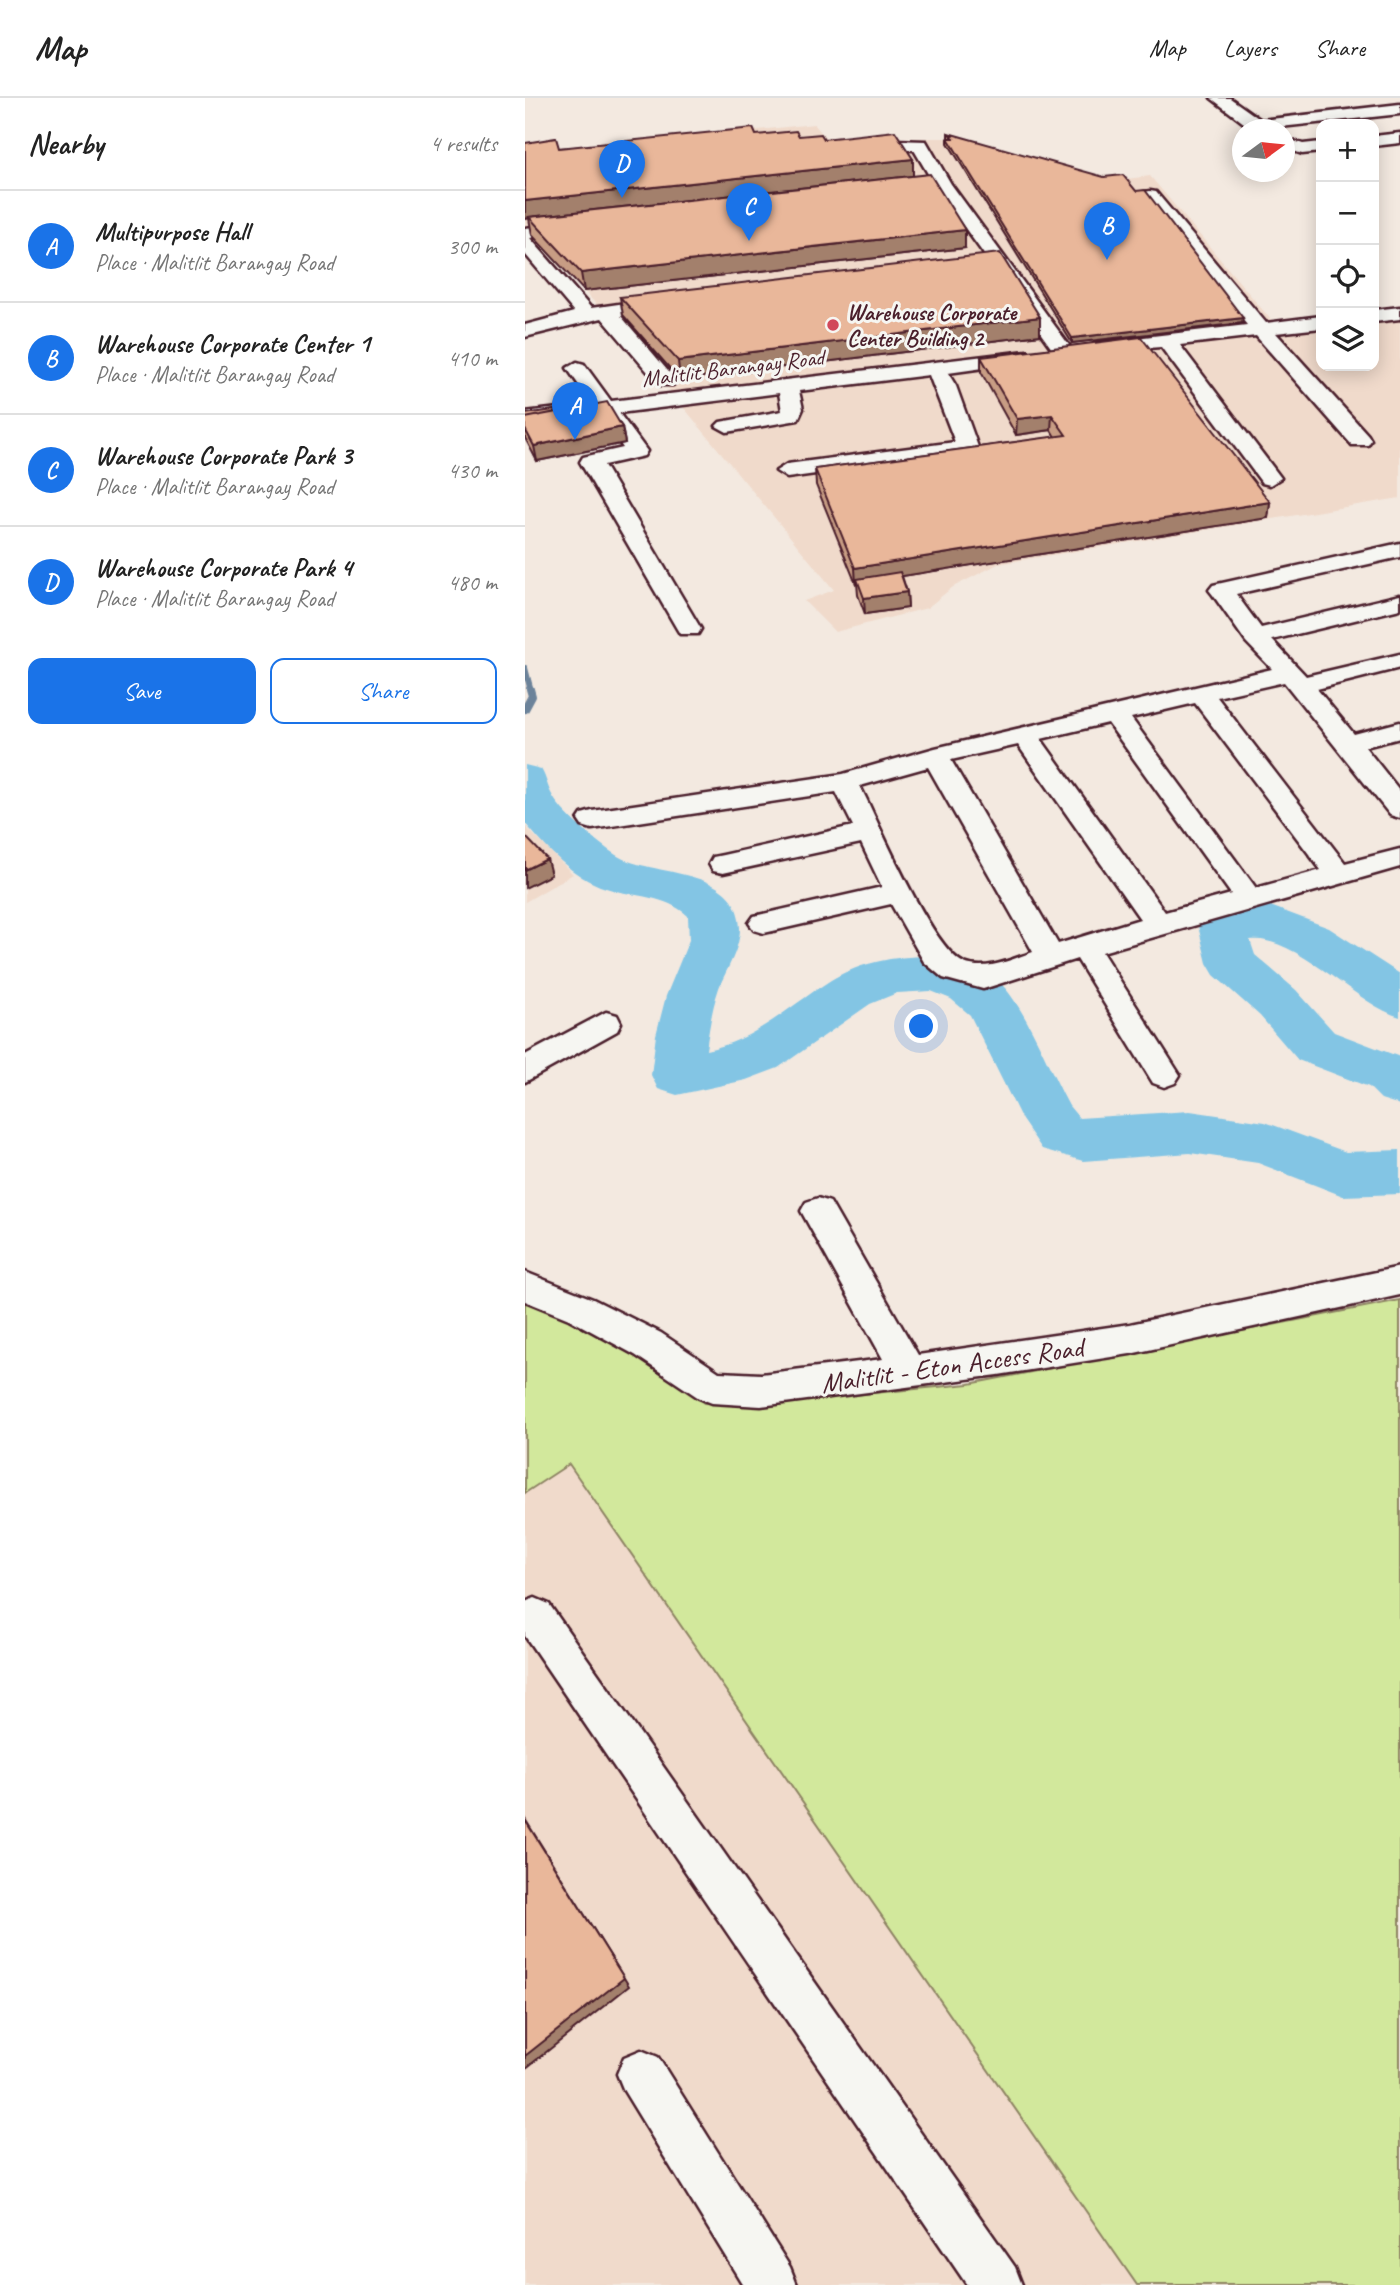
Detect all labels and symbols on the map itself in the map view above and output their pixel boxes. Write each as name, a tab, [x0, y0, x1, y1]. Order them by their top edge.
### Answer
north arrow	[1232, 119, 1295, 182]
pin: D	[599, 140, 645, 198]
pin: C	[726, 183, 772, 241]
pin: B	[1084, 202, 1130, 260]
place label: Warehouse Corporate Center Building 2	[847, 298, 1018, 353]
marker: Warehouse Corporate Center Building 2	[825, 317, 841, 333]
street label: Malitlit Barangay Road	[640, 342, 829, 394]
pin: A	[552, 382, 598, 440]
your location	[904, 1009, 938, 1043]
street label: Malitlit - Eton Access Road	[819, 1329, 1089, 1401]

